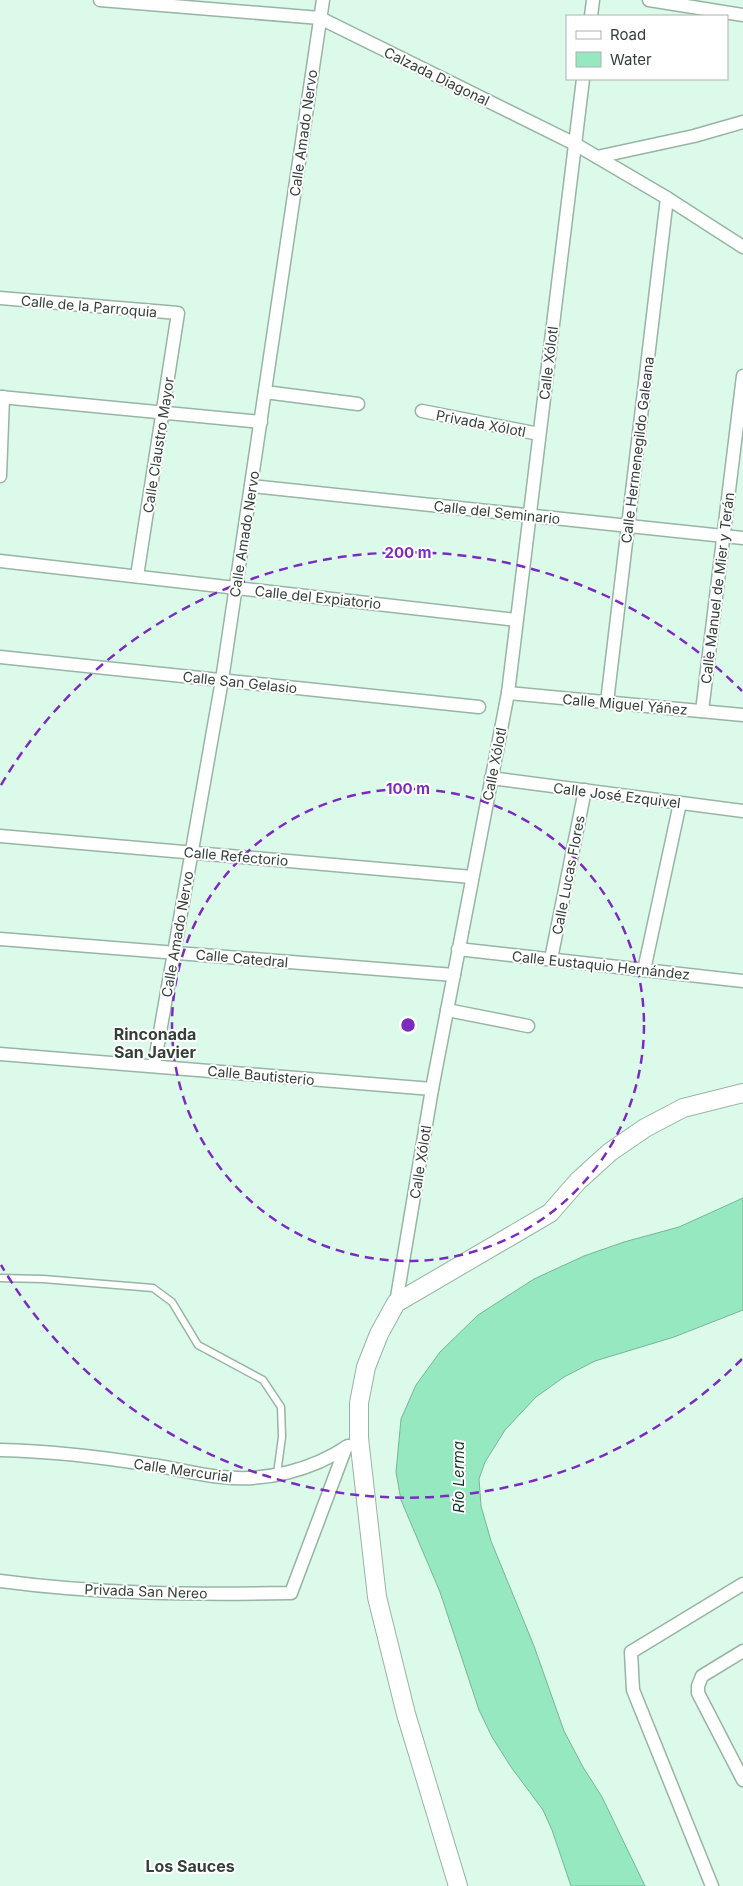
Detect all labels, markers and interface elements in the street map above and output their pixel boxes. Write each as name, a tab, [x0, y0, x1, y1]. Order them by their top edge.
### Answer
legend	[566, 15, 728, 80]
text: Road	[610, 25, 646, 44]
street label: Calzada Diagonal	[381, 43, 493, 109]
text: Water	[610, 50, 652, 69]
street label: Calle Amado Nervo	[286, 69, 320, 197]
street label: Calle de la Parroquia	[20, 292, 158, 320]
street label: Calle Xólotl	[535, 325, 561, 401]
street label: Calle Hermenegildo Galeana	[617, 356, 657, 544]
street label: Calle Claustro Mayor	[139, 376, 177, 514]
street label: Privada Xólotl	[435, 406, 527, 440]
street label: Calle Amado Nervo	[226, 470, 262, 598]
street label: Calle Manuel de Mier y Terán	[697, 491, 737, 685]
street label: Calle del Seminario	[433, 497, 561, 527]
text: 200 m	[385, 543, 431, 562]
street label: Calle del Expiatorio	[254, 582, 382, 612]
street label: Calle San Gelasio	[182, 668, 298, 696]
street label: Calle Miguel Yáñez	[562, 690, 688, 718]
street label: Calle Xólotl	[479, 726, 509, 802]
text: 100 m	[386, 779, 430, 798]
street label: Calle José Ezquivel	[552, 779, 682, 811]
street label: Calle Lucas Flores	[548, 814, 588, 936]
street label: Calle Refectorio	[183, 843, 289, 869]
street label: Calle Amado Nervo	[158, 870, 196, 998]
street label: Calle Catedral	[195, 945, 289, 971]
street label: Calle Eustaquio Hernández	[511, 947, 691, 983]
centre of rings	[399, 1016, 417, 1034]
district label: Rinconada San Javier	[114, 1024, 196, 1062]
street label: Calle Bautisterio	[207, 1062, 315, 1088]
street label: Calle Xólotl	[406, 1124, 434, 1200]
water label: Río Lerma	[449, 1441, 468, 1513]
street label: Calle Mercurial	[133, 1455, 233, 1485]
street label: Privada San Nereo	[84, 1580, 208, 1602]
district label: Los Sauces	[145, 1856, 235, 1876]

